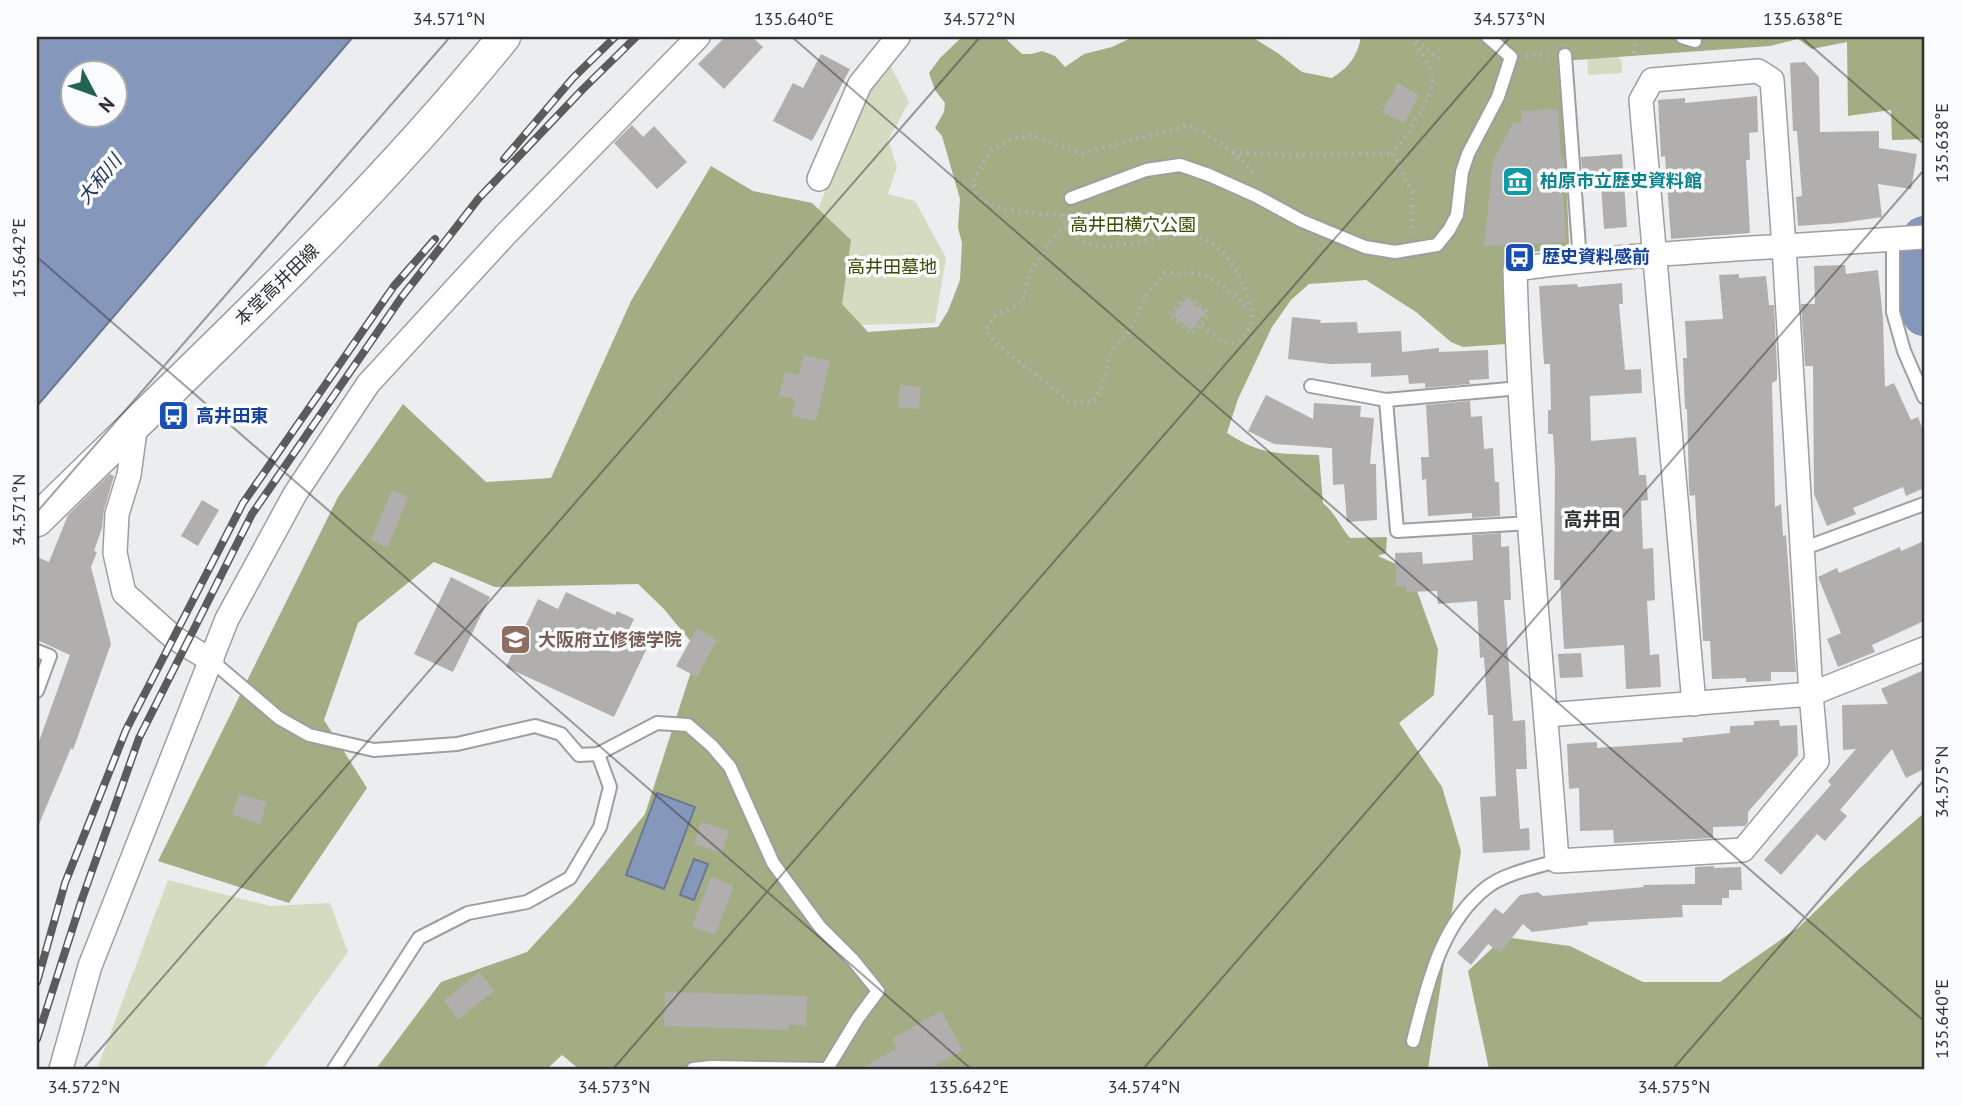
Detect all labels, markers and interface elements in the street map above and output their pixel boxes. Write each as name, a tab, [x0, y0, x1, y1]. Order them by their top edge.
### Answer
text: 34.571°N	[413, 7, 485, 30]
text: 135.640°E	[754, 7, 834, 30]
text: 34.572°N	[943, 7, 1015, 30]
text: 34.573°N	[1473, 7, 1545, 30]
text: 135.638°E	[1763, 7, 1843, 30]
north arrow	[60, 60, 130, 130]
text: N	[94, 93, 120, 118]
text: 135.638°E	[1930, 103, 1953, 183]
water label: 大和川	[72, 148, 128, 209]
museum icon: 柏原市立歴史資料館	[1500, 164, 1534, 198]
place label: 柏原市立歴史資料館	[1540, 169, 1702, 192]
park label: 高井田横穴公園	[1070, 213, 1196, 236]
text: 135.642°E	[7, 218, 30, 298]
street label: 本堂高井田線	[230, 239, 323, 330]
bus stop icon: 歴史資料感前	[1502, 240, 1536, 274]
place label: 歴史資料感前	[1542, 245, 1650, 268]
park label: 高井田墓地	[847, 255, 937, 278]
bus stop icon: 高井田東	[156, 399, 190, 433]
place label: 高井田東	[196, 404, 268, 427]
text: 34.571°N	[7, 474, 30, 546]
district label: 高井田	[1563, 507, 1621, 531]
school or university icon: 大阪府立修徳学院	[498, 623, 532, 657]
place label: 大阪府立修徳学院	[538, 628, 682, 651]
text: 34.575°N	[1930, 746, 1953, 818]
text: 135.640°E	[1930, 979, 1953, 1059]
text: 34.572°N	[48, 1075, 120, 1098]
text: 34.573°N	[578, 1075, 650, 1098]
text: 135.642°E	[929, 1075, 1009, 1098]
text: 34.574°N	[1108, 1075, 1180, 1098]
text: 34.575°N	[1638, 1075, 1710, 1098]

